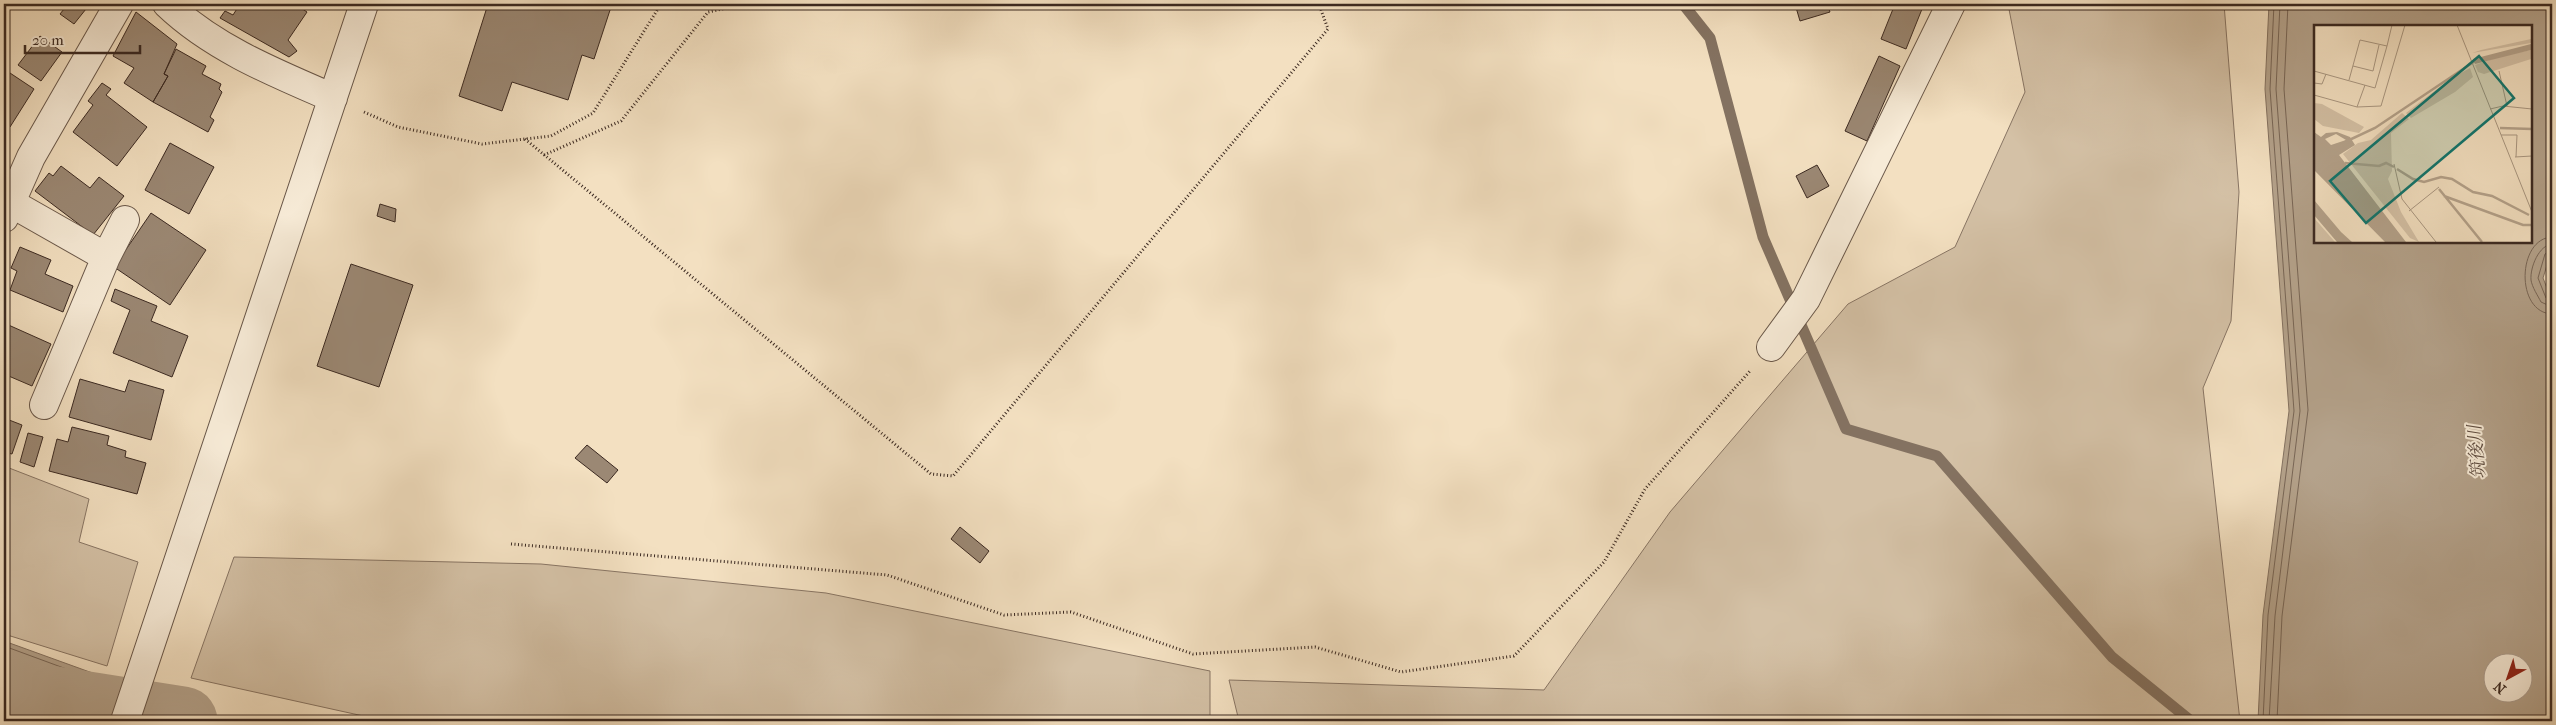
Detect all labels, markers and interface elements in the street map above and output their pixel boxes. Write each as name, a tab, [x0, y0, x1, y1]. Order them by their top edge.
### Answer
scale bar	[25, 22, 140, 54]
inset map	[2314, 25, 2531, 242]
text: 20 m	[32, 31, 64, 49]
water label: 筑後川	[2464, 422, 2490, 480]
north arrow	[2484, 652, 2534, 702]
text: N	[2490, 677, 2509, 698]

